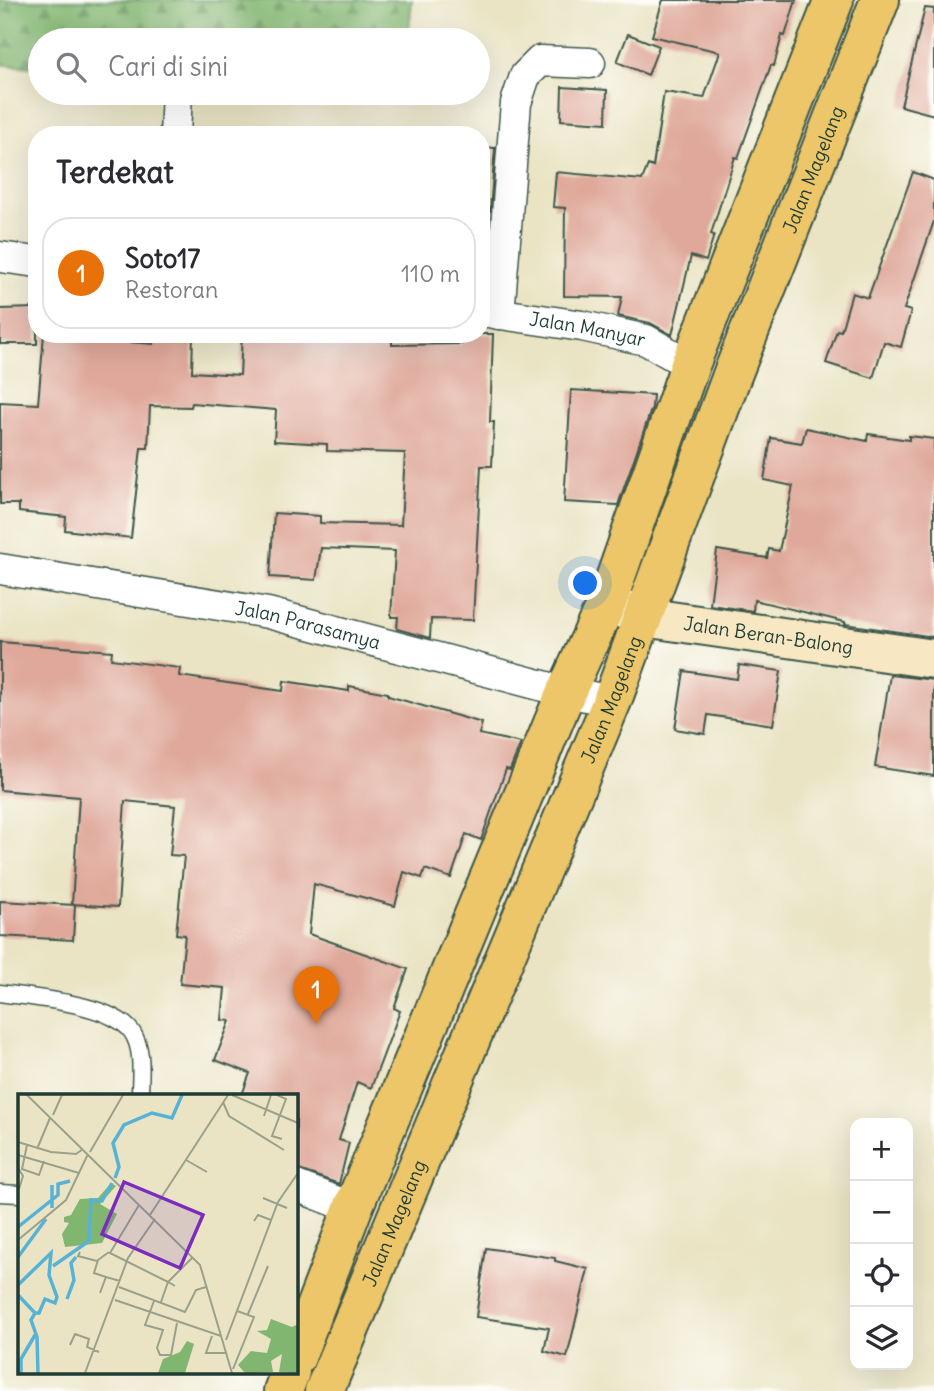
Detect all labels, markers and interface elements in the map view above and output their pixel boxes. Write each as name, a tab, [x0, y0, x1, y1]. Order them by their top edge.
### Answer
search box	[28, 28, 490, 105]
icon: search	[52, 48, 90, 86]
text: Cari di sini	[108, 50, 228, 83]
street label: Jalan Magelang	[777, 102, 849, 237]
text: Terdekat	[56, 153, 174, 191]
text: Soto17	[125, 242, 200, 275]
text: 1	[76, 259, 86, 288]
text: 110 m	[401, 259, 460, 288]
text: Restoran	[125, 275, 218, 304]
street label: Jalan Manyar	[528, 306, 648, 352]
your location	[568, 566, 602, 600]
street label: Jalan Parasamya	[233, 596, 383, 654]
street label: Jalan Beran-Balong	[682, 611, 855, 659]
street label: Jalan Magelang	[575, 632, 647, 767]
pin: 1	[293, 966, 339, 1024]
inset map	[18, 1094, 298, 1374]
map controls	[850, 1118, 913, 1370]
button: +	[850, 1118, 913, 1181]
street label: Jalan Magelang	[357, 1156, 431, 1290]
button: −	[850, 1181, 913, 1244]
button: locate	[850, 1244, 913, 1307]
button: layers	[850, 1307, 913, 1370]

